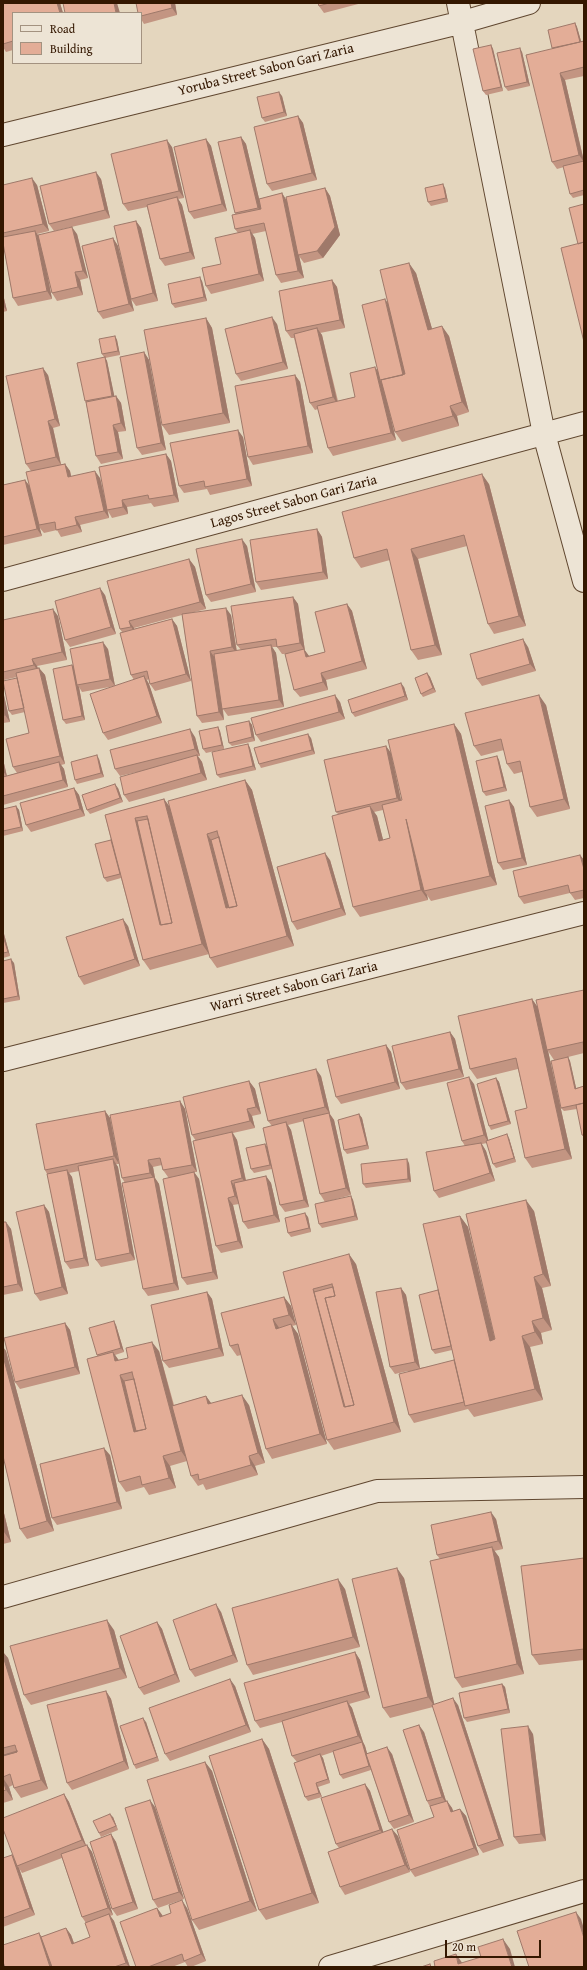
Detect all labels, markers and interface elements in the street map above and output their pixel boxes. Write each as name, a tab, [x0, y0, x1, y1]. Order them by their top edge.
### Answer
legend	[12, 12, 142, 64]
text: Road	[50, 20, 75, 37]
text: Building	[50, 40, 93, 57]
street label: Yoruba Street Sabon Gari Zaria	[176, 40, 356, 100]
street label: Lagos Street Sabon Gari Zaria	[209, 472, 379, 532]
street label: Warri Street Sabon Gari Zaria	[209, 958, 379, 1016]
scale bar	[447, 1932, 543, 1958]
text: 20 m	[452, 1938, 476, 1955]

